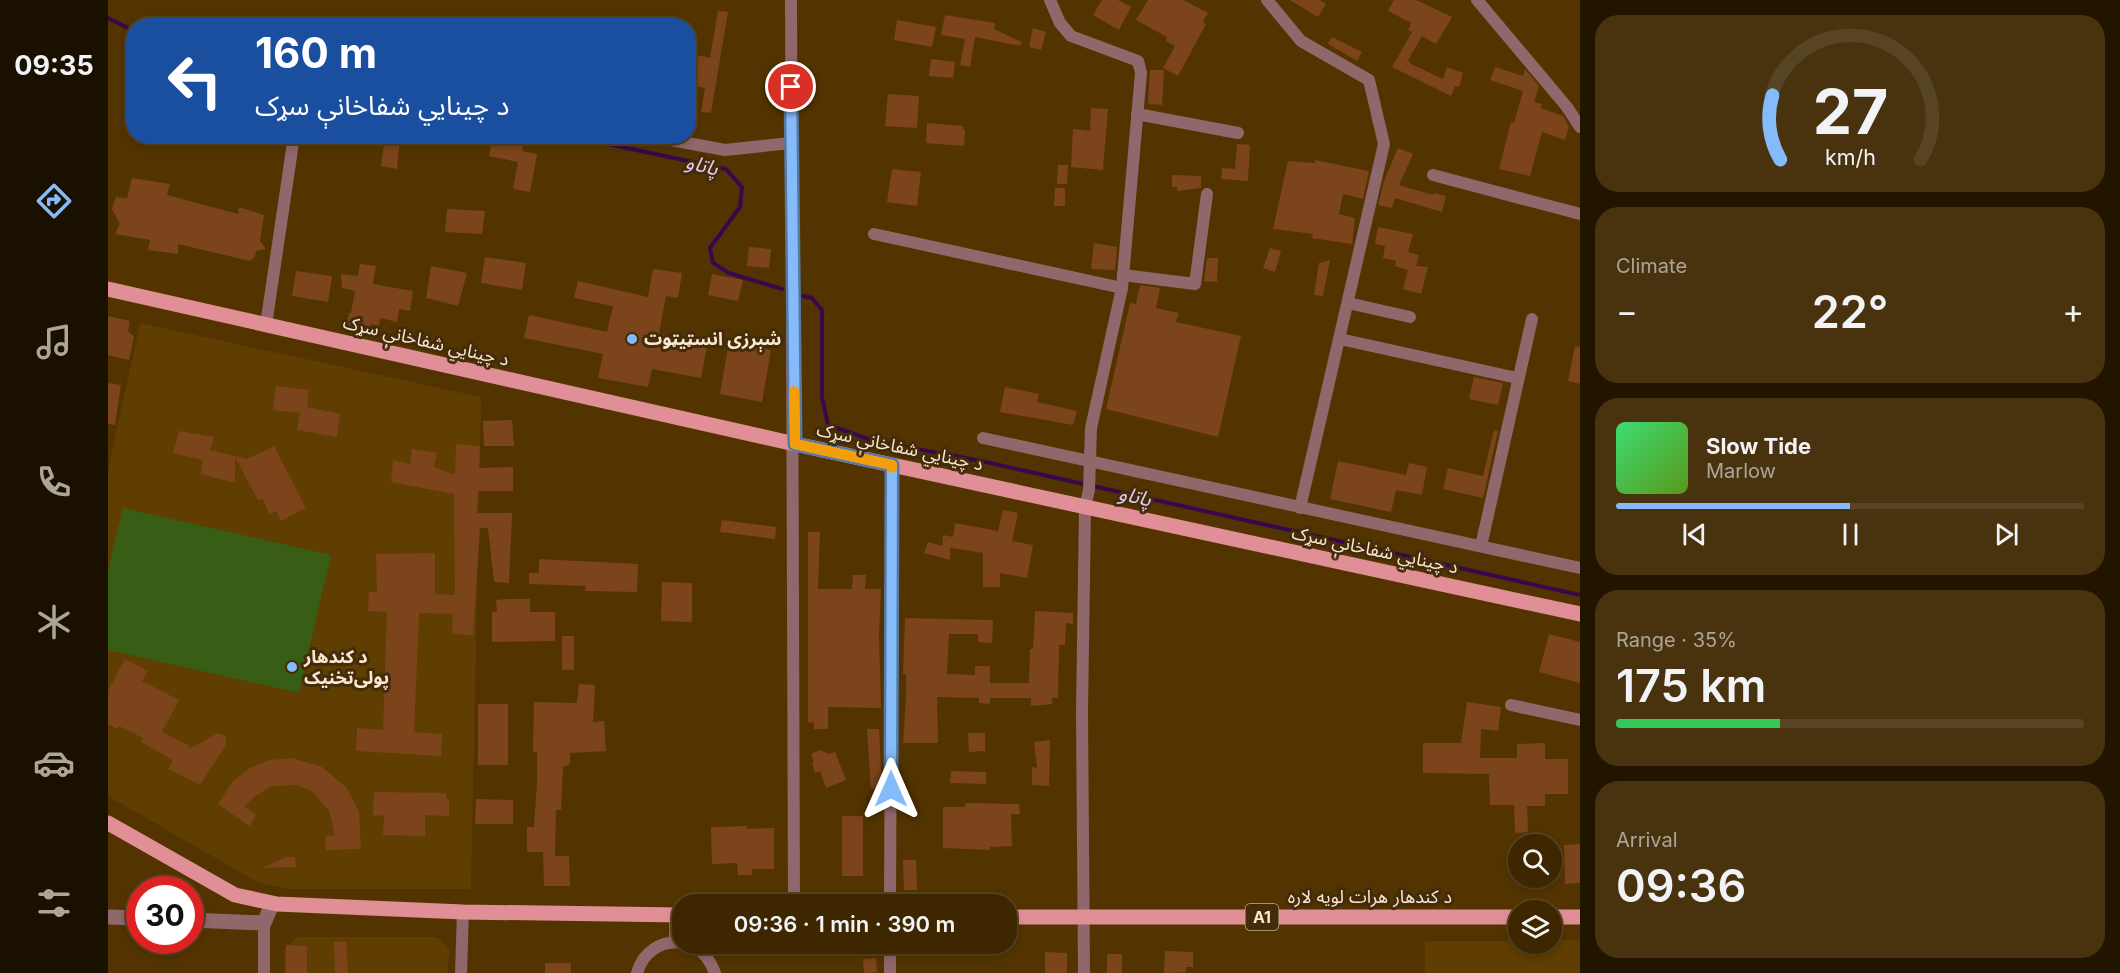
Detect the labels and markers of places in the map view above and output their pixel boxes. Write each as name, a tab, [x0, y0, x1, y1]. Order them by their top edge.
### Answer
pin	[765, 61, 816, 112]
place label: شېرزی انسټيټوت	[644, 328, 781, 352]
marker: شېرزی انسټيټوت	[625, 332, 639, 346]
place label: د کندهار پولی‌تخنیک	[303, 646, 389, 690]
marker: د کندهار پولی‌تخنیک	[285, 660, 299, 674]

